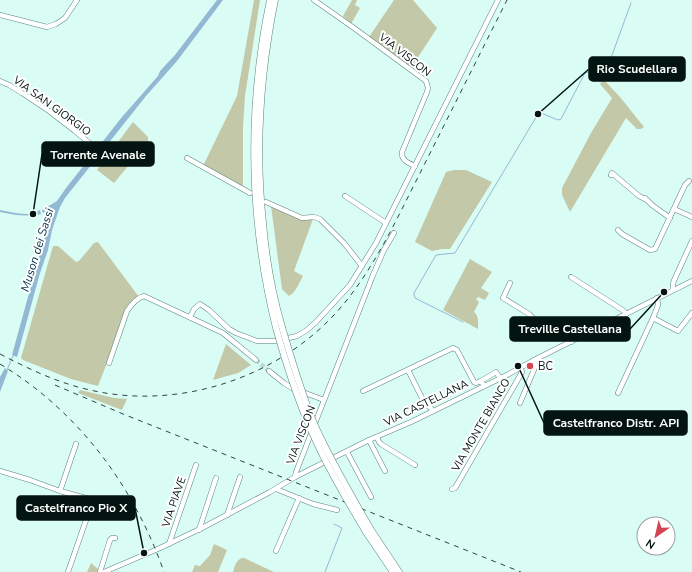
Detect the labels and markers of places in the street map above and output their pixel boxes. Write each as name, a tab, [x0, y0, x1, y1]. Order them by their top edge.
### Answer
callout: Rio Scudellara	[589, 57, 685, 81]
callout: Torrente Avenale	[42, 142, 154, 166]
callout: Treville Castellana	[510, 317, 630, 341]
place label: BC	[538, 359, 553, 374]
marker: BC	[525, 361, 535, 371]
callout: Castelfranco Distr. API	[544, 411, 687, 435]
callout: Castelfranco Pio X	[17, 496, 135, 520]

